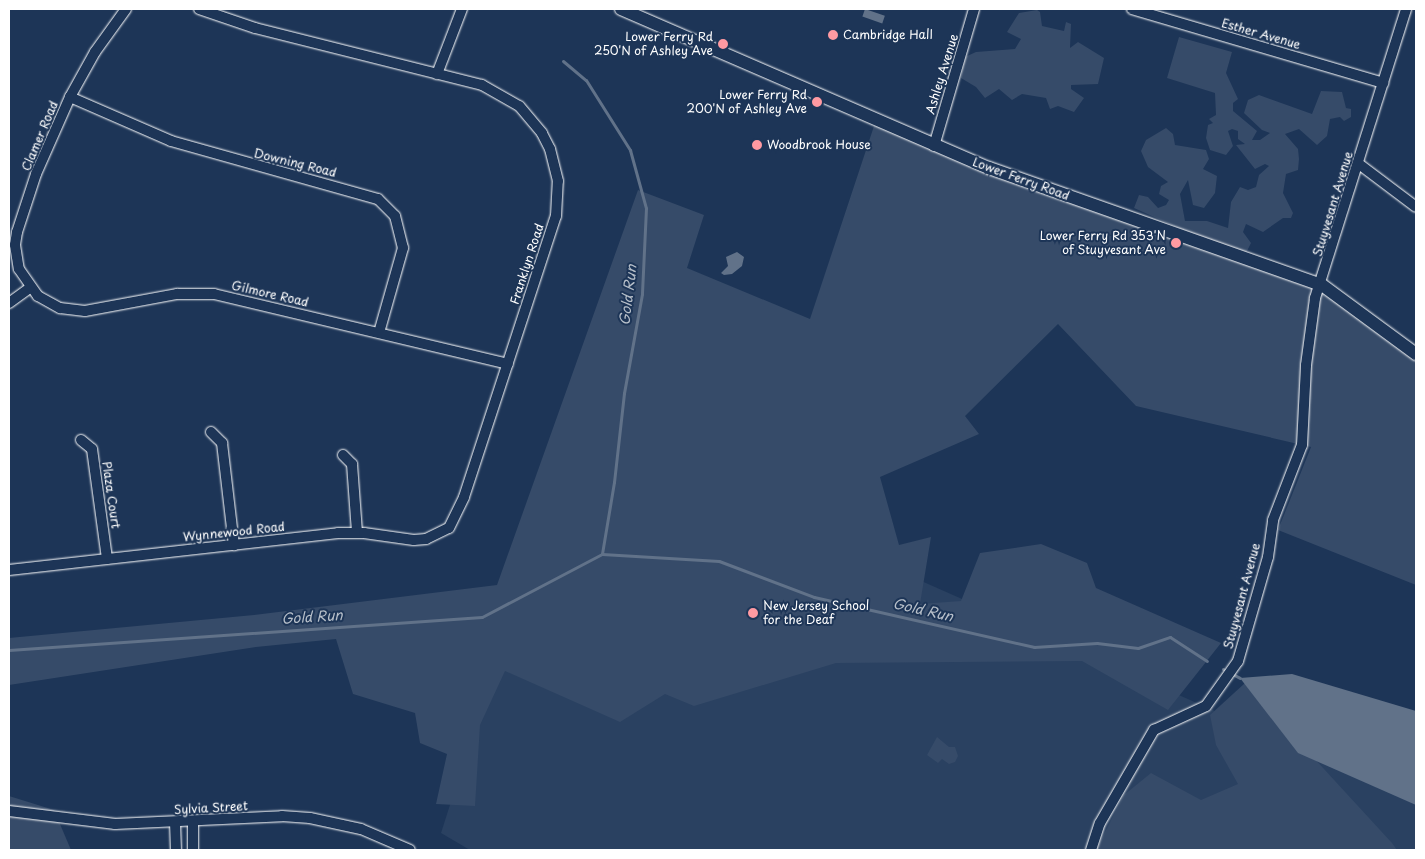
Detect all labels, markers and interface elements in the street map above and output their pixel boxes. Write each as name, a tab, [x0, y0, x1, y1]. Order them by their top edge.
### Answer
street label: Esther Avenue	[1220, 16, 1302, 52]
place label: Cambridge Hall	[843, 28, 933, 42]
marker: Cambridge Hall	[827, 29, 839, 41]
place label: Lower Ferry Rd 250'N of Ashley Ave	[593, 30, 713, 58]
street label: Ashley Avenue	[923, 32, 961, 116]
marker: Lower Ferry Rd 250'N of Ashley Ave	[717, 38, 729, 50]
place label: Lower Ferry Rd 200'N of Ashley Ave	[686, 88, 807, 116]
marker: Lower Ferry Rd 200'N of Ashley Ave	[811, 96, 823, 108]
street label: Clamer Road	[19, 99, 61, 173]
place label: Woodbrook House	[767, 138, 871, 152]
marker: Woodbrook House	[751, 139, 763, 151]
street label: Downing Road	[252, 146, 338, 180]
street label: Stuyvesant Avenue	[1310, 150, 1356, 258]
street label: Lower Ferry Road	[971, 155, 1071, 203]
street label: Franklyn Road	[507, 222, 547, 306]
place label: Lower Ferry Rd 353'N of Stuyvesant Ave	[1039, 229, 1166, 257]
marker: Lower Ferry Rd 353'N of Stuyvesant Ave	[1170, 237, 1182, 249]
water label: Gold Run	[616, 263, 640, 327]
street label: Gilmore Road	[230, 278, 310, 310]
street label: Plaza Court	[99, 460, 123, 530]
street label: Wynnewood Road	[182, 519, 286, 545]
street label: Stuyvesant Avenue	[1221, 542, 1263, 650]
water label: Gold Run	[891, 595, 955, 625]
place label: New Jersey School for the Deaf	[763, 599, 871, 627]
water label: Gold Run	[280, 606, 344, 628]
marker: New Jersey School for the Deaf	[747, 607, 759, 619]
street label: Sylvia Street	[174, 799, 248, 817]

